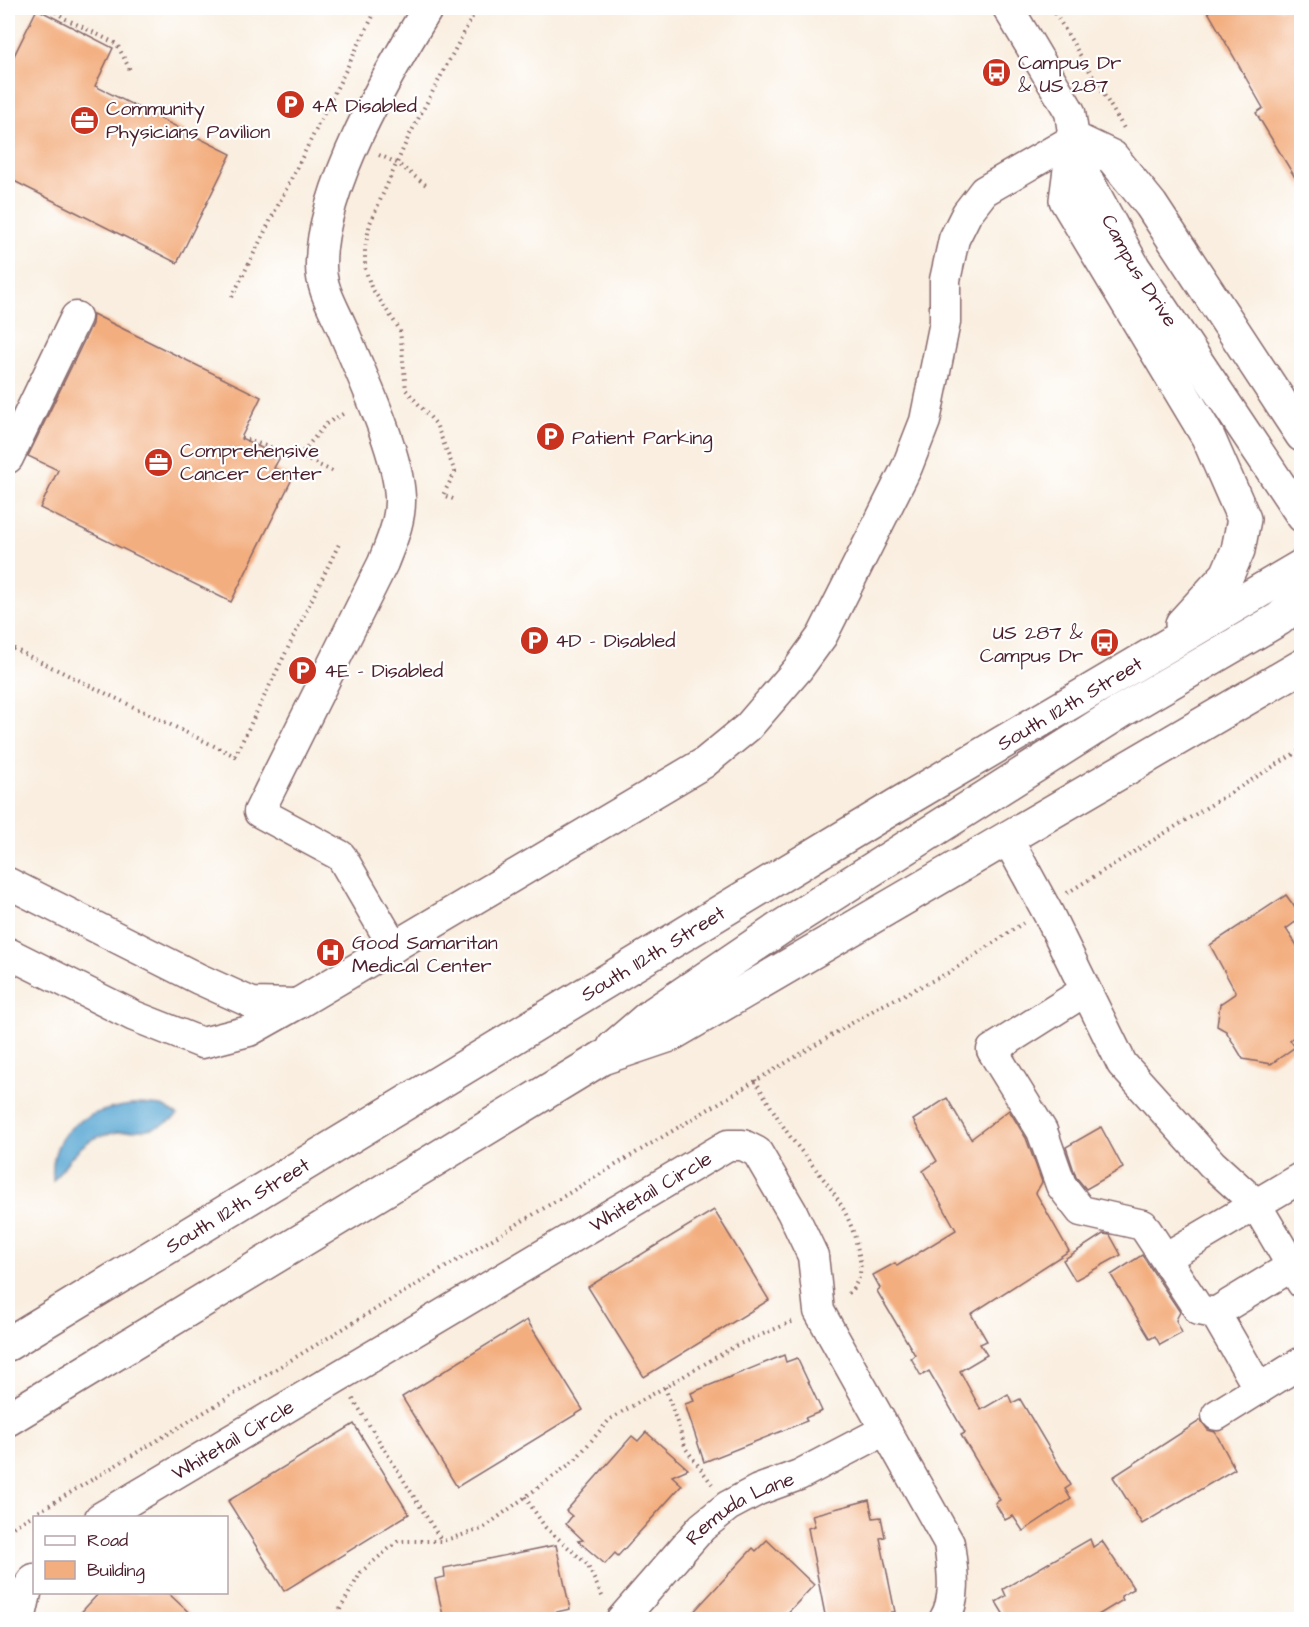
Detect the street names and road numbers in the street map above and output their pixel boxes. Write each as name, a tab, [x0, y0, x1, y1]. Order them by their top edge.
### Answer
street label: Campus Drive	[1094, 209, 1184, 333]
street label: South 112th Street	[992, 650, 1148, 758]
street label: South 112th Street	[576, 899, 731, 1009]
street label: Whitetail Circle	[584, 1145, 717, 1239]
street label: South 112th Street	[160, 1151, 315, 1261]
street label: Whitetail Circle	[166, 1393, 300, 1488]
street label: Remuda Lane	[679, 1465, 798, 1551]

